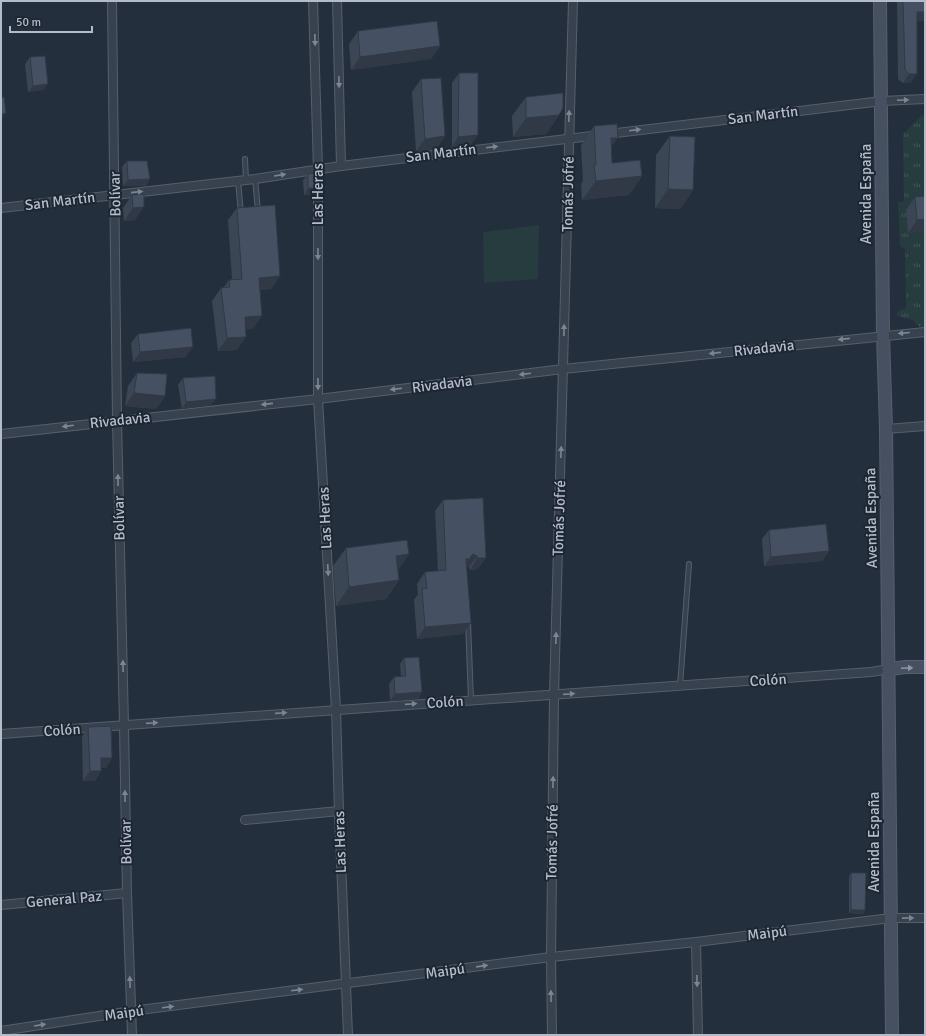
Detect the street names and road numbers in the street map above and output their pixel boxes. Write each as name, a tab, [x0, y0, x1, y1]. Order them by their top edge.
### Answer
street label: San Martín	[727, 102, 799, 128]
street label: San Martín	[405, 140, 477, 166]
street label: Avenida España	[857, 144, 875, 244]
street label: Tomás Jofré	[558, 156, 578, 232]
street label: Las Heras	[309, 162, 327, 225]
street label: Bolívar	[106, 171, 124, 217]
street label: San Martín	[24, 188, 96, 214]
street label: Rivadavia	[733, 336, 795, 360]
street label: Rivadavia	[411, 371, 473, 397]
street label: Rivadavia	[89, 408, 151, 432]
street label: Avenida España	[861, 468, 881, 568]
street label: Tomás Jofré	[549, 480, 569, 556]
street label: Las Heras	[314, 486, 336, 550]
street label: Bolívar	[110, 495, 128, 541]
street label: Colón	[749, 670, 787, 690]
street label: Colón	[426, 692, 464, 712]
street label: Colón	[43, 720, 81, 740]
street label: Avenida España	[865, 792, 883, 892]
street label: Tomás Jofré	[542, 804, 562, 880]
street label: Las Heras	[330, 810, 350, 873]
street label: Bolívar	[117, 819, 135, 865]
street label: General Paz	[25, 887, 103, 911]
street label: Maipú	[746, 922, 788, 944]
street label: Maipú	[424, 959, 466, 983]
street label: Maipú	[103, 1001, 145, 1025]

